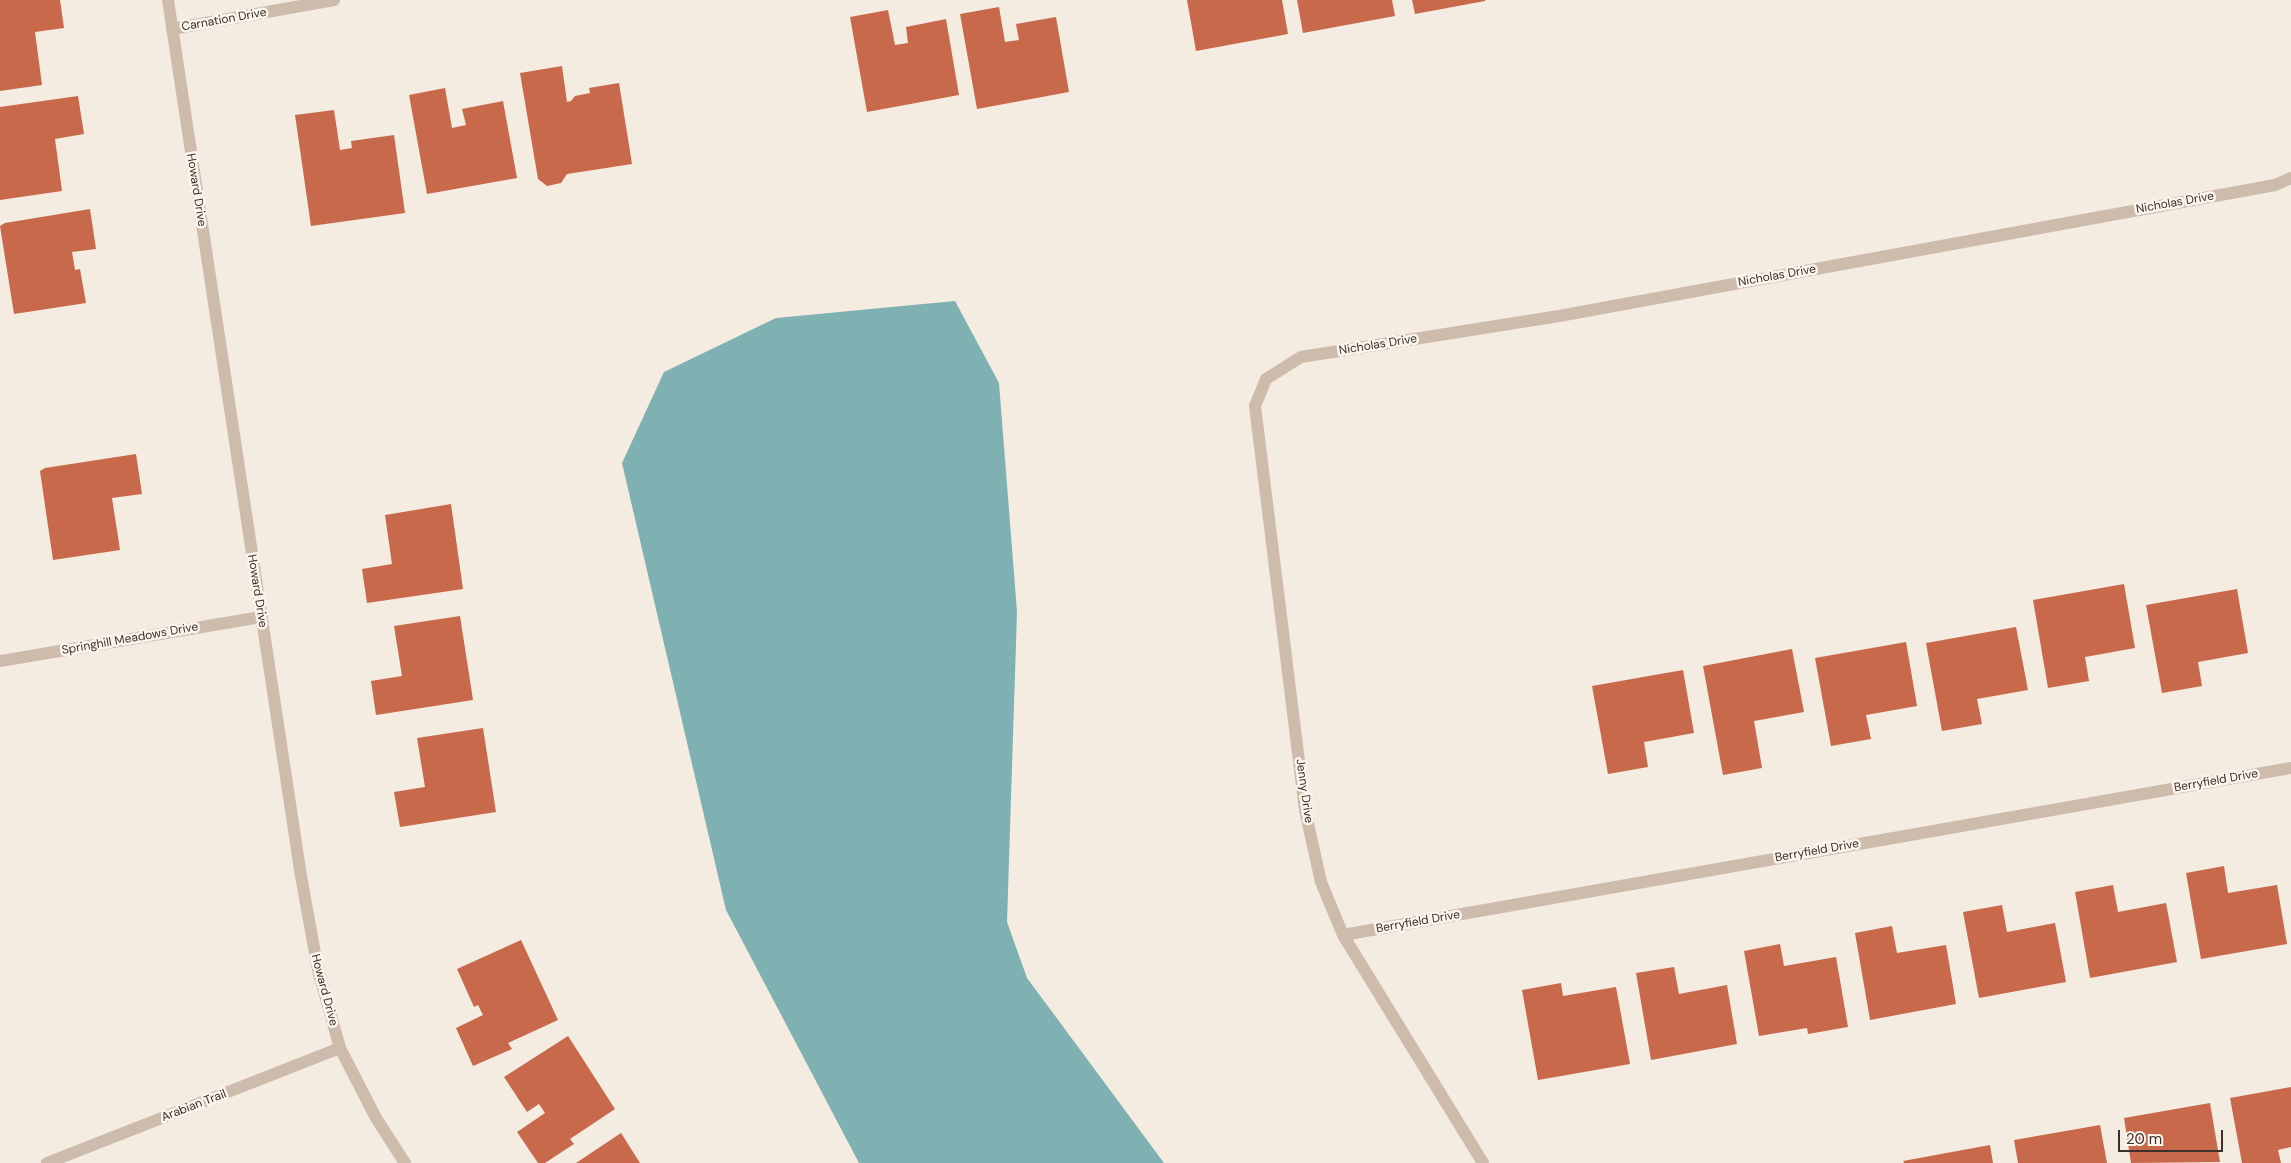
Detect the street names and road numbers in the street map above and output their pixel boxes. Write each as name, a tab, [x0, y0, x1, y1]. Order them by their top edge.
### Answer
street label: Carnation Drive	[180, 5, 268, 35]
street label: Howard Drive	[183, 152, 209, 228]
street label: Nicholas Drive	[2135, 189, 2215, 217]
street label: Nicholas Drive	[1737, 262, 1817, 290]
street label: Nicholas Drive	[1338, 332, 1418, 358]
street label: Howard Drive	[244, 553, 270, 629]
street label: Springhill Meadows Drive	[61, 620, 199, 658]
street label: Jenny Drive	[1292, 758, 1316, 824]
street label: Berryfield Drive	[2173, 767, 2259, 795]
street label: Berryfield Drive	[1774, 837, 1860, 865]
street label: Berryfield Drive	[1375, 908, 1461, 936]
street label: Howard Drive	[307, 952, 341, 1028]
street label: Arabian Trail	[159, 1087, 229, 1125]

